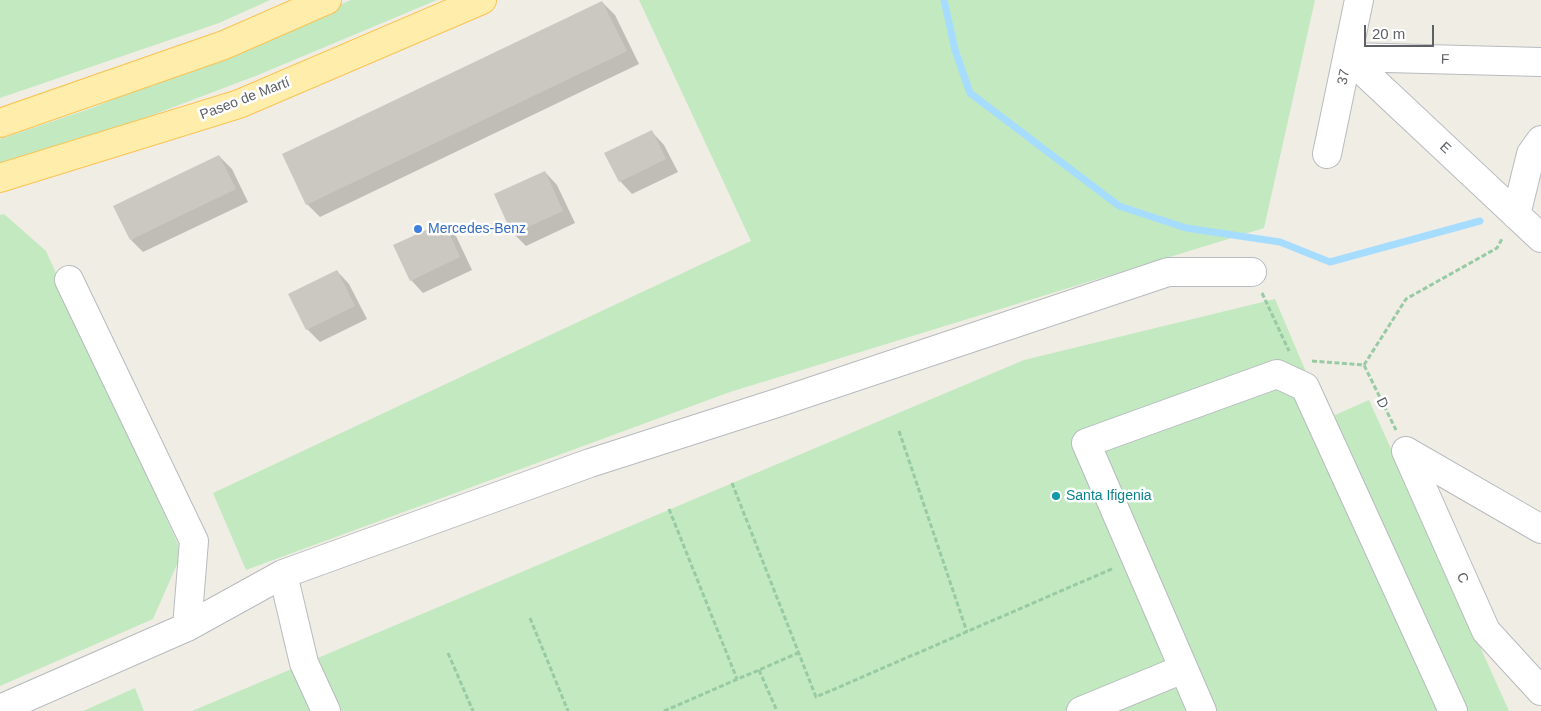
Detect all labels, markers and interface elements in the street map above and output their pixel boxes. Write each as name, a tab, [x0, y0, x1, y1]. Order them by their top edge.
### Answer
scale bar	[1366, 15, 1436, 47]
text: 20 m	[1372, 25, 1405, 42]
street label: F	[1441, 52, 1449, 68]
street label: 37	[1334, 68, 1354, 86]
street label: Paseo de Martí	[198, 74, 292, 124]
street label: E	[1436, 139, 1454, 157]
place label: Mercedes-Benz	[428, 221, 526, 237]
marker: Mercedes-Benz	[412, 223, 424, 235]
street label: D	[1372, 395, 1392, 411]
place label: Santa Ifigenia	[1066, 488, 1152, 504]
marker: Santa Ifigenia	[1050, 490, 1062, 502]
street label: C	[1452, 570, 1472, 586]

